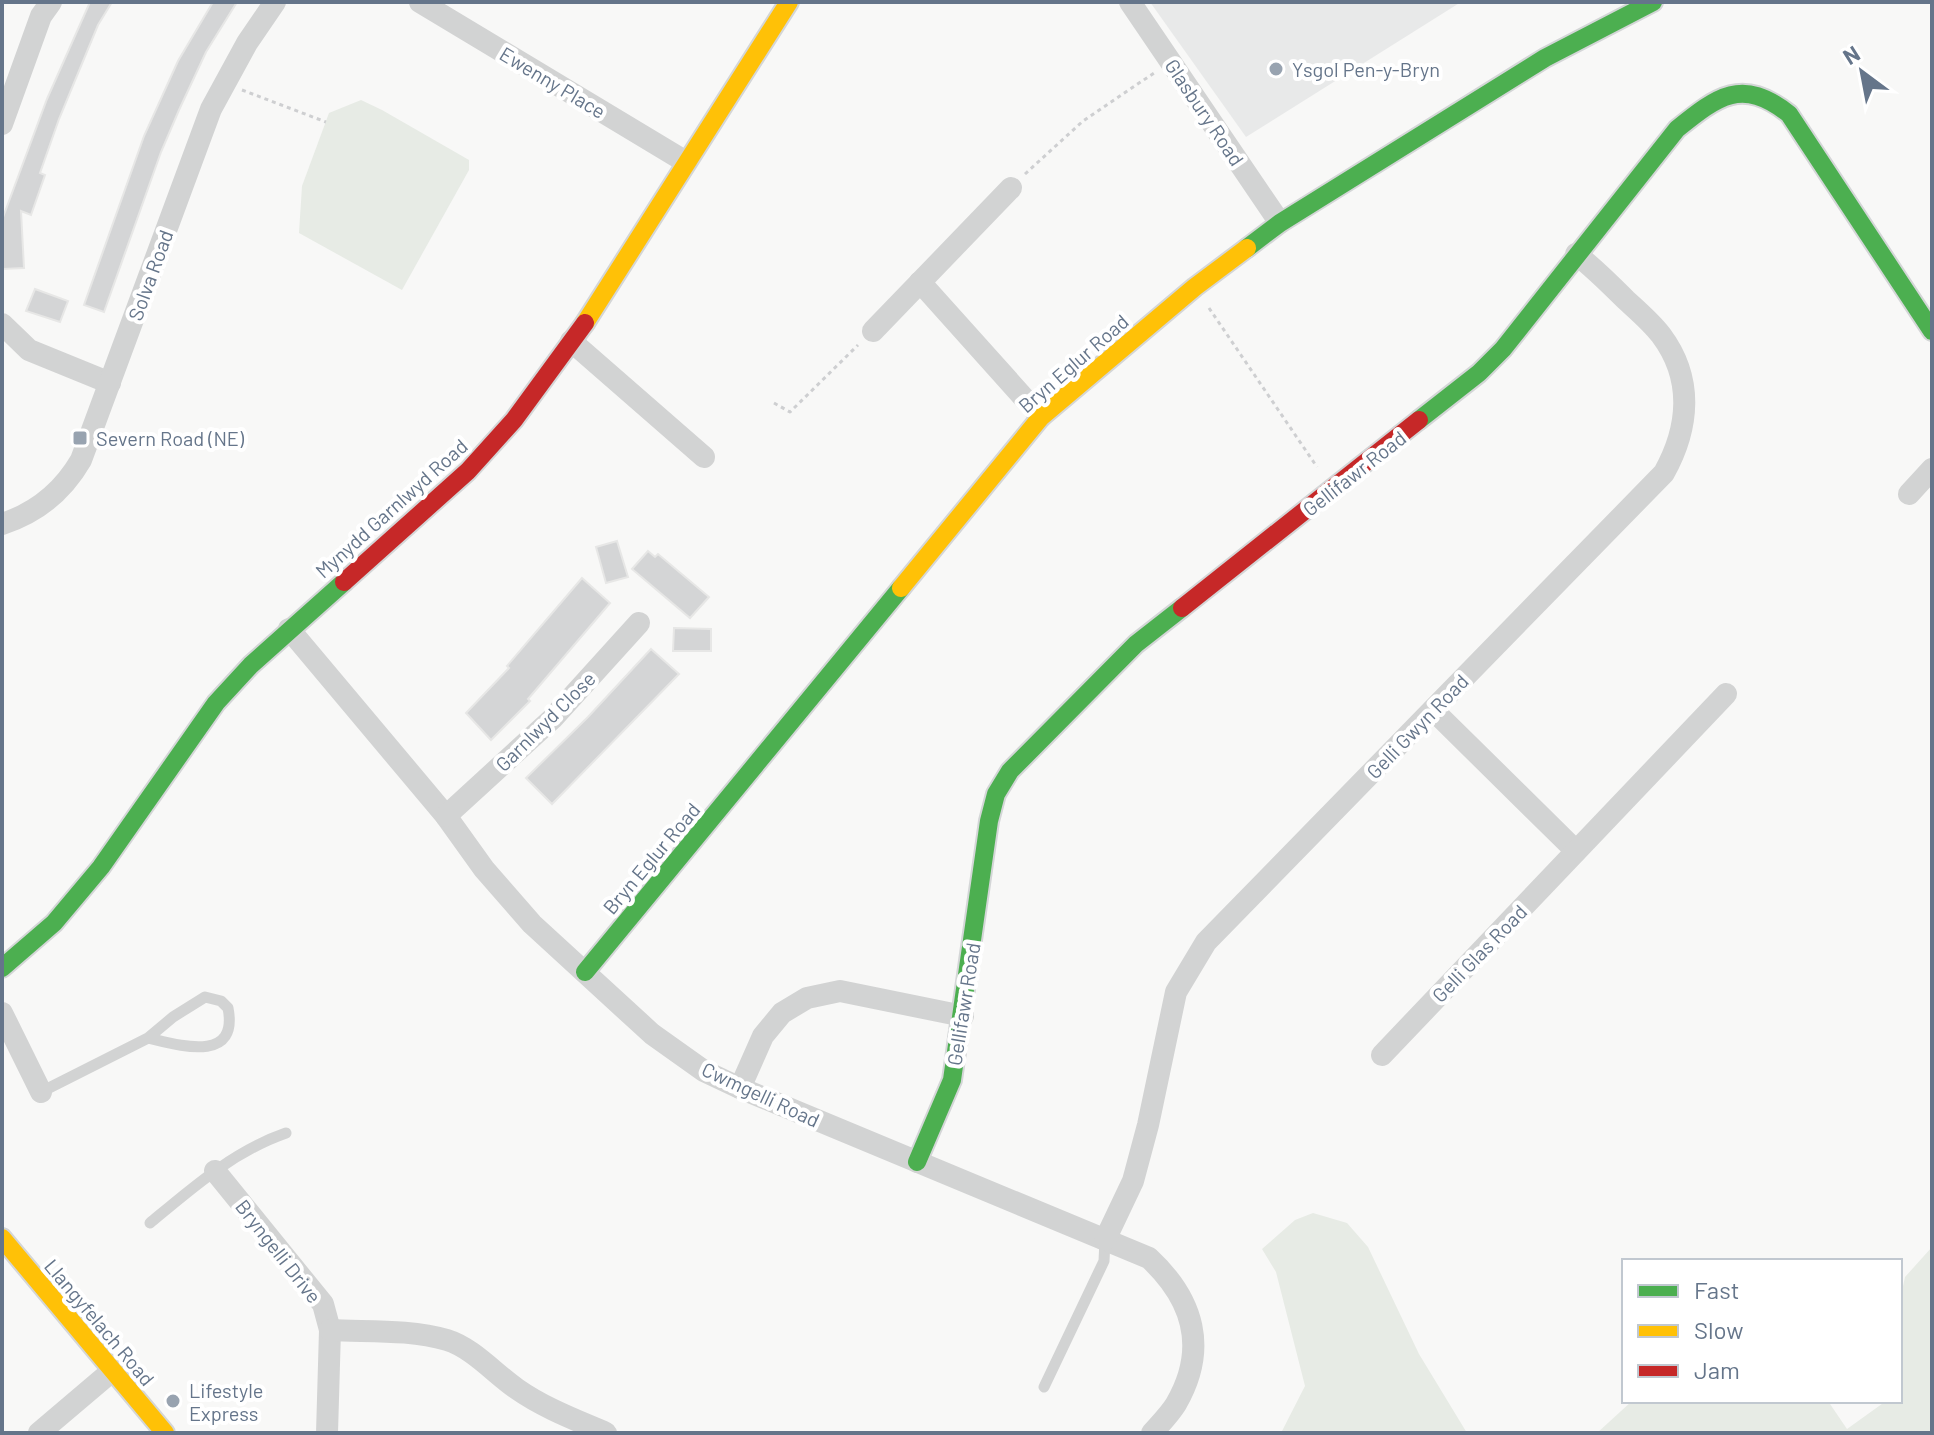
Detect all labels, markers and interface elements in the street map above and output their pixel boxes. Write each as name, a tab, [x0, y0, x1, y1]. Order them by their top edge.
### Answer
north arrow	[1822, 32, 1902, 112]
text: N	[1838, 39, 1864, 69]
street label: Ewenny Place	[496, 41, 610, 123]
street label: Glasbury Road	[1160, 54, 1250, 170]
place label: Ysgol Pen-y-Bryn	[1292, 57, 1440, 81]
marker: Ysgol Pen-y-Bryn	[1267, 60, 1285, 78]
street label: Solva Road	[122, 226, 178, 324]
street label: Bryn Eglur Road	[1013, 309, 1133, 417]
street label: Gellifawr Road	[1298, 425, 1410, 521]
place label: Severn Road (NE)	[96, 426, 245, 450]
marker: Severn Road (NE)	[71, 429, 89, 447]
street label: Mynydd Garnlwyd Road	[310, 433, 472, 583]
street label: Garnlwyd Close	[490, 666, 600, 776]
street label: Gelli Gwyn Road	[1361, 669, 1473, 783]
street label: Bryn Eglur Road	[597, 797, 705, 919]
street label: Gelli Glas Road	[1427, 899, 1531, 1007]
street label: Gellifawr Road	[941, 941, 985, 1067]
street label: Cwmgelli Road	[698, 1056, 824, 1132]
street label: Bryngelli Drive	[231, 1195, 327, 1307]
street label: Llangyfelach Road	[40, 1254, 160, 1390]
legend	[1622, 1259, 1902, 1403]
text: Fast	[1694, 1275, 1739, 1304]
text: Slow	[1694, 1315, 1743, 1344]
text: Jam	[1694, 1355, 1740, 1384]
place label: Lifestyle Express	[189, 1378, 264, 1425]
marker: Lifestyle Express	[164, 1392, 182, 1410]

